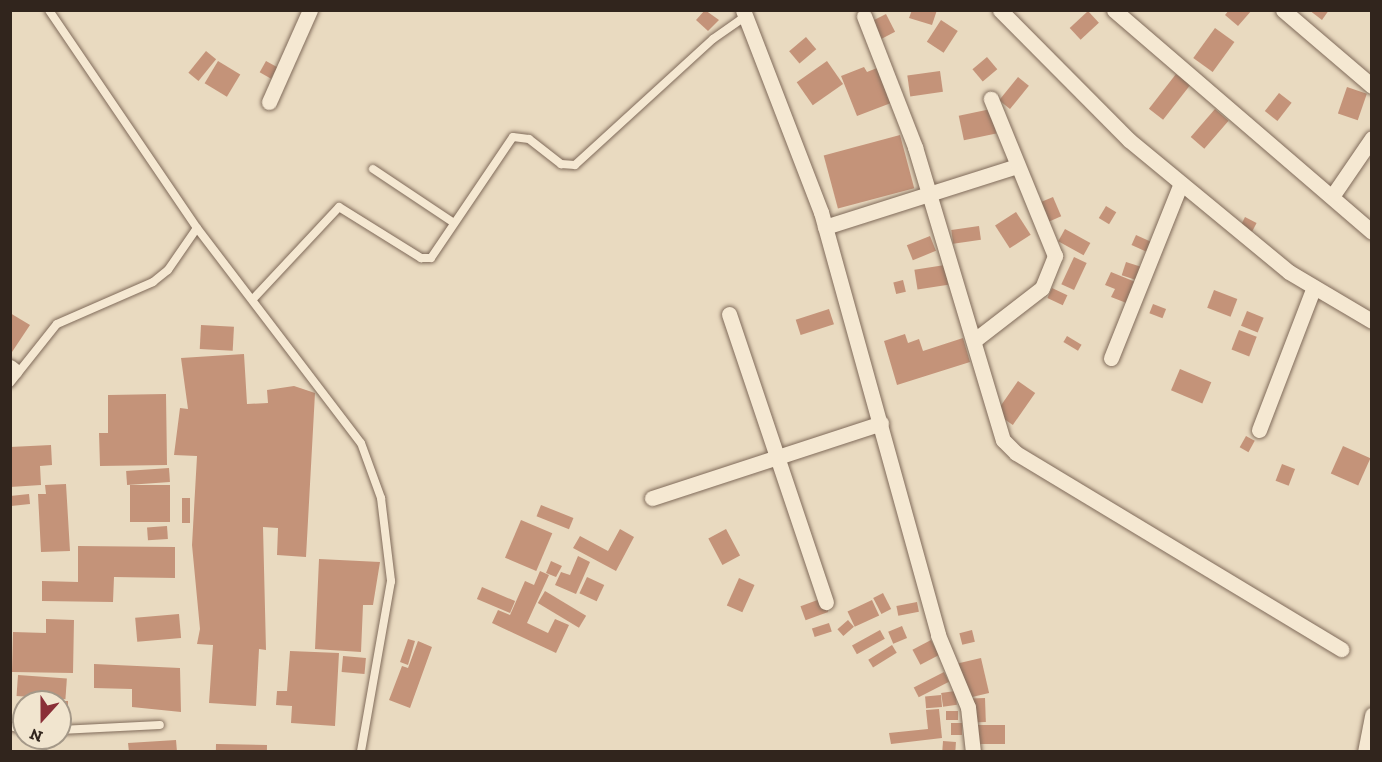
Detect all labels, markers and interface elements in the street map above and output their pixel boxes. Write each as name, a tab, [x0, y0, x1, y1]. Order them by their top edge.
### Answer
north arrow	[12, 690, 72, 750]
text: N	[27, 724, 45, 746]

